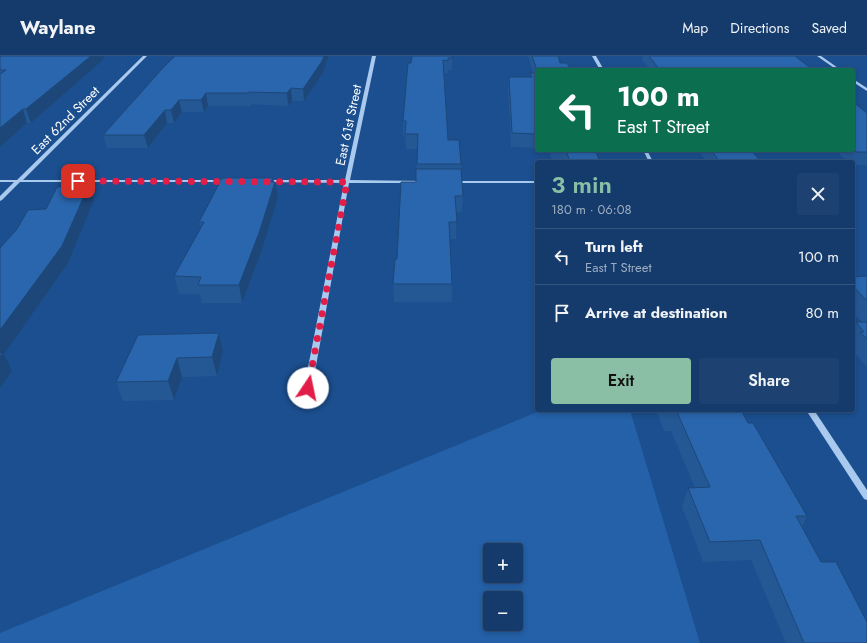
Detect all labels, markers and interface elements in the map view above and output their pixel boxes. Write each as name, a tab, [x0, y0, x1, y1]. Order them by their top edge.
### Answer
text: Waylane	[20, 14, 96, 41]
text: Map	[682, 18, 708, 38]
text: Directions	[730, 18, 790, 38]
text: Saved	[812, 18, 847, 38]
text: 100 m	[617, 76, 700, 117]
street label: East 62nd Street	[27, 81, 104, 159]
street label: East 61st Street	[331, 82, 367, 167]
icon: left	[551, 84, 603, 136]
text: East T Street	[617, 114, 709, 140]
pin	[61, 164, 95, 198]
text: 3 min	[551, 167, 612, 202]
icon: arrive	[67, 170, 89, 192]
button: close	[797, 173, 839, 215]
text: 180 m · 06:08	[551, 200, 632, 219]
text: Turn left	[585, 236, 643, 258]
icon: left	[551, 246, 573, 268]
text: 100 m	[798, 246, 839, 268]
text: East T Street	[585, 258, 652, 277]
icon: arrive	[551, 302, 573, 324]
text: Arrive at destination	[585, 302, 727, 324]
text: 80 m	[806, 302, 839, 324]
button: Exit	[551, 358, 691, 404]
button: Share	[699, 358, 839, 404]
position arrow	[287, 367, 329, 409]
map controls	[483, 543, 523, 631]
button: +	[483, 543, 523, 583]
button: −	[483, 591, 523, 631]

